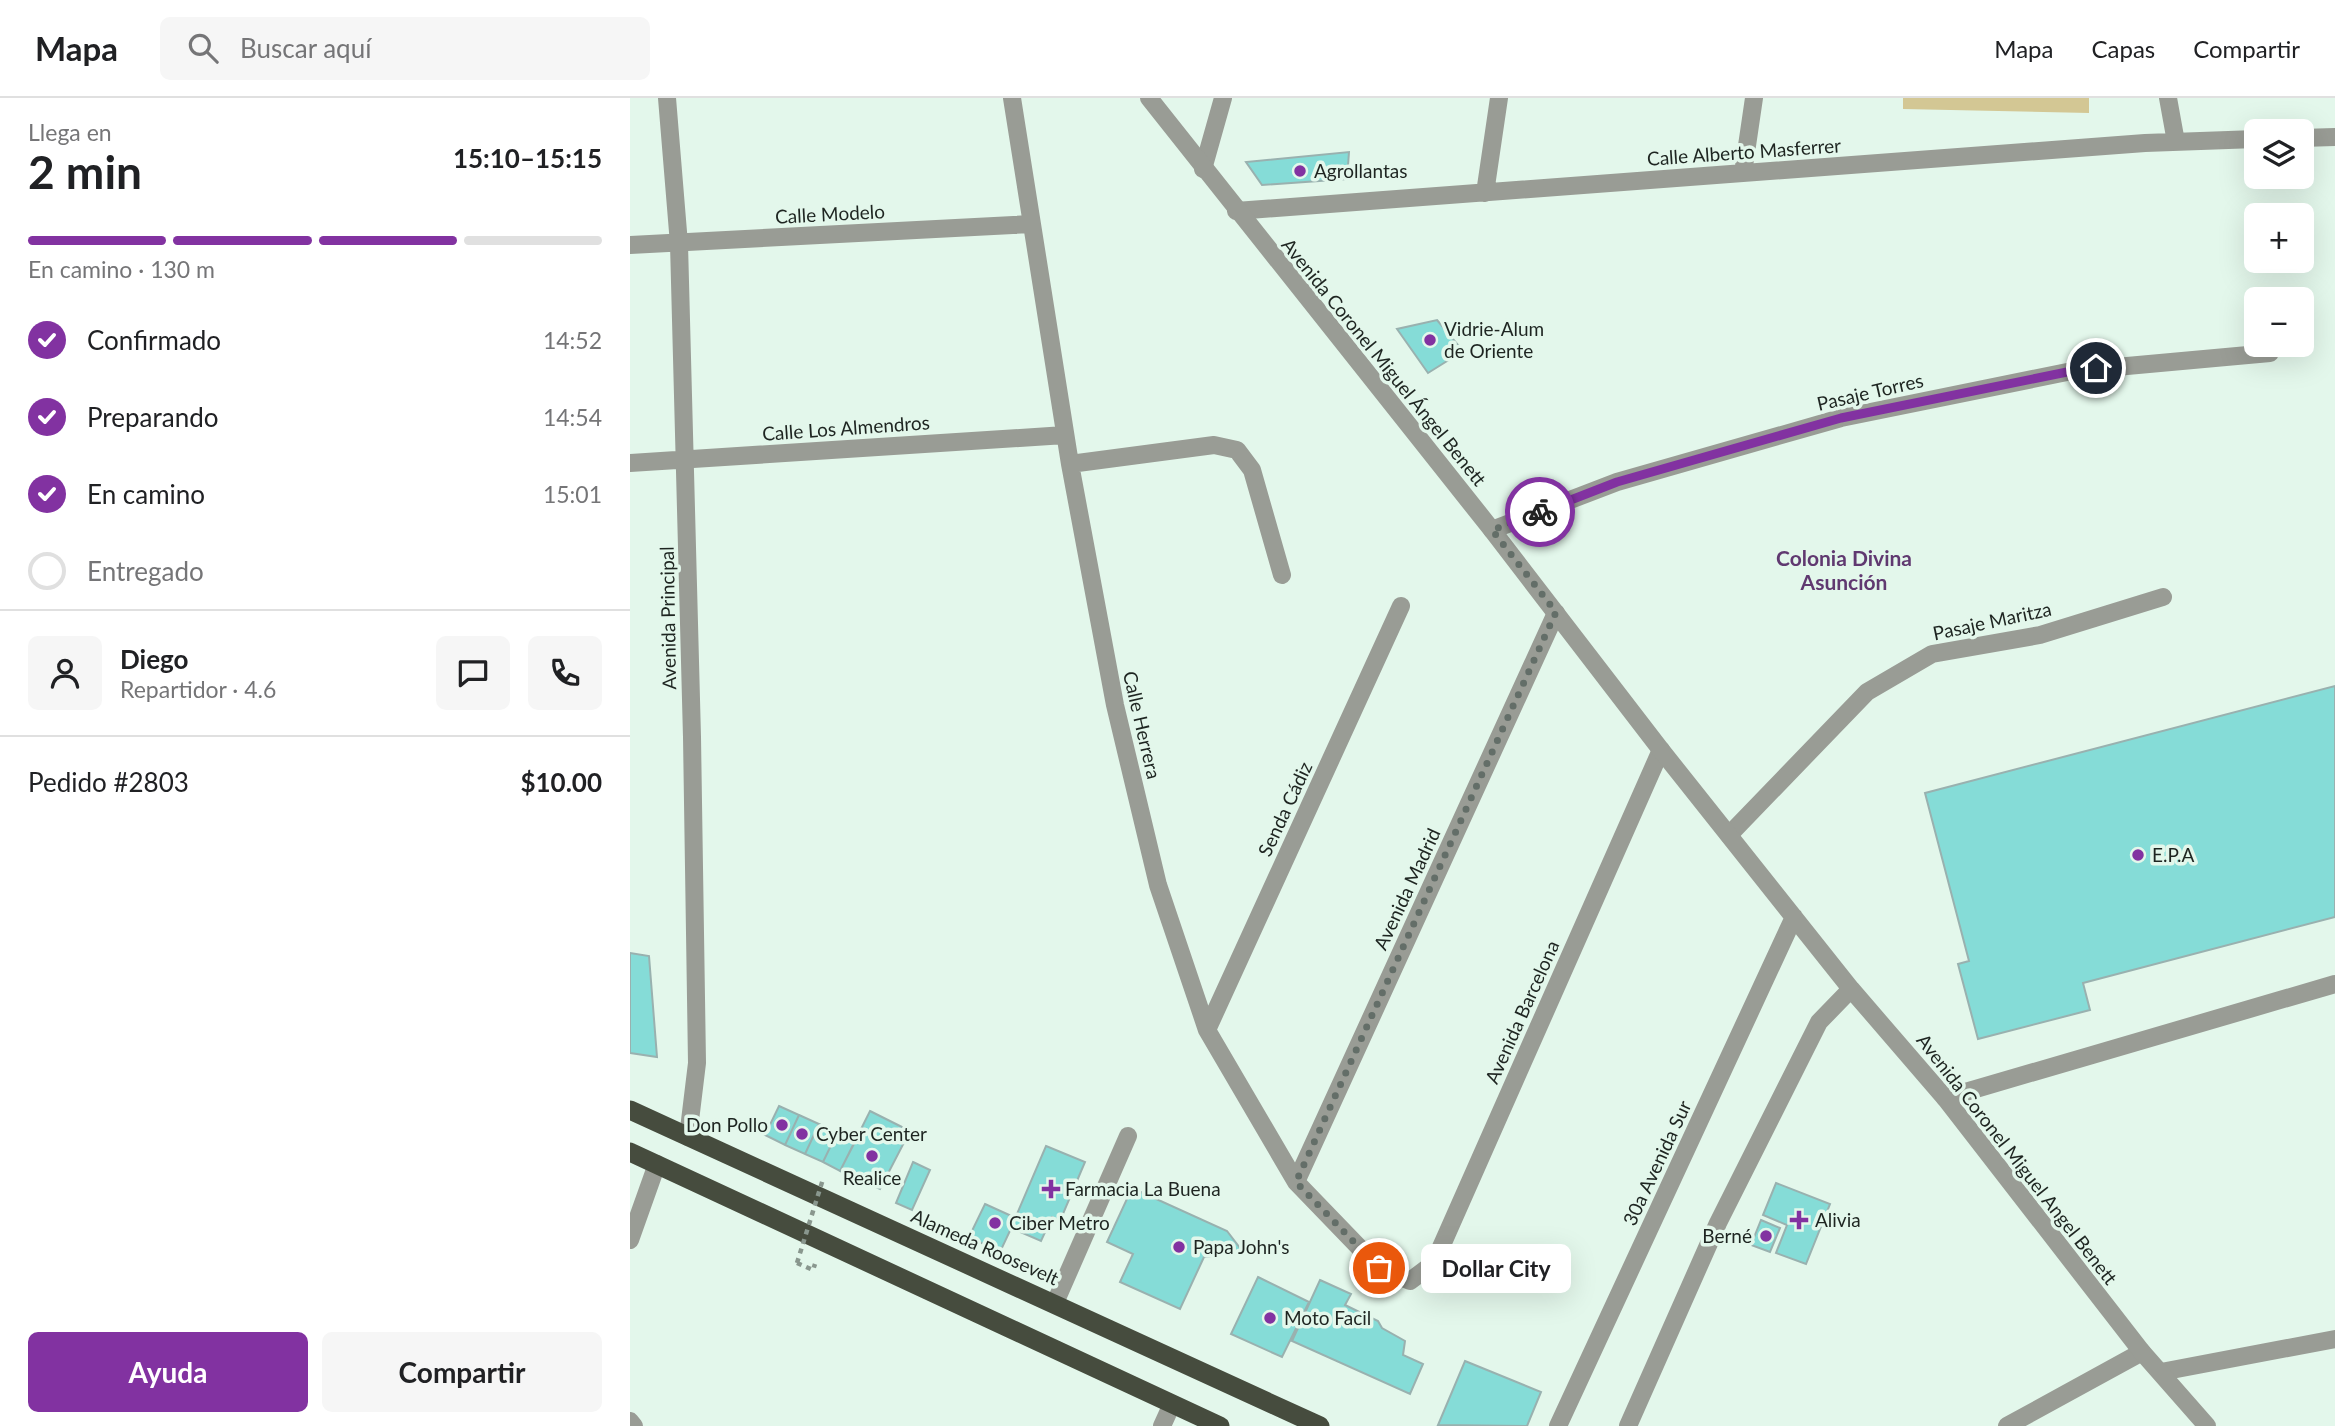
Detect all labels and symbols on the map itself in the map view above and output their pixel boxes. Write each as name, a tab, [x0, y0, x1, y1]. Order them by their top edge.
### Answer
street label: Calle Alberto Masferrer	[1646, 133, 1842, 170]
place label: Agrollantas	[1314, 159, 1407, 182]
marker: Agrollantas	[1292, 163, 1308, 179]
street label: Calle Modelo	[774, 199, 886, 228]
street label: Avenida Coronel Miguel Ángel Benett	[1277, 233, 1491, 490]
place label: Vidrie-Alum de Oriente	[1444, 317, 1544, 362]
marker: Vidrie-Alum de Oriente	[1422, 332, 1438, 348]
pin	[2066, 338, 2126, 398]
street label: Pasaje Torres	[1814, 368, 1925, 415]
street label: Calle Los Almendros	[761, 410, 931, 445]
courier	[1505, 477, 1575, 547]
district label: Colonia Divina Asunción	[1776, 545, 1912, 594]
street label: Avenida Principal	[655, 546, 680, 690]
street label: Pasaje Maritza	[1930, 597, 2053, 644]
street label: Calle Herrera	[1119, 669, 1166, 781]
street label: Senda Cádiz	[1253, 758, 1316, 860]
street label: Avenida Madrid	[1368, 824, 1445, 953]
place label: E.P.A	[2152, 843, 2194, 866]
marker: E.P.A	[2130, 847, 2146, 863]
street label: Avenida Barcelona	[1480, 937, 1563, 1087]
street label: Avenida Coronel Miguel Angel Benett	[1912, 1029, 2122, 1289]
street label: 30a Avenida Sur	[1618, 1097, 1696, 1229]
place label: Don Pollo	[686, 1113, 768, 1136]
marker: Don Pollo	[774, 1117, 790, 1133]
place label: Cyber Center	[816, 1122, 927, 1145]
marker: Cyber Center	[794, 1126, 810, 1142]
marker: Realice	[864, 1148, 880, 1164]
place label: Realice	[843, 1166, 901, 1189]
place label: Farmacia La Buena	[1065, 1177, 1221, 1200]
marker: Farmacia La Buena	[1043, 1181, 1059, 1197]
street label: Alameda Roosevelt	[908, 1204, 1063, 1289]
place label: Alivia	[1815, 1208, 1861, 1231]
marker: Alivia	[1789, 1210, 1809, 1230]
place label: Ciber Metro	[1009, 1211, 1110, 1234]
marker: Ciber Metro	[987, 1215, 1003, 1231]
place label: Berné	[1702, 1224, 1752, 1247]
marker: Berné	[1758, 1228, 1774, 1244]
place label: Papa John's	[1193, 1235, 1289, 1258]
pin	[1349, 1238, 1409, 1298]
marker: Papa John's	[1171, 1239, 1187, 1255]
callout: Dollar City	[1421, 1244, 1572, 1292]
place label: Moto Facil	[1284, 1306, 1371, 1329]
marker: Moto Facil	[1262, 1310, 1278, 1326]

